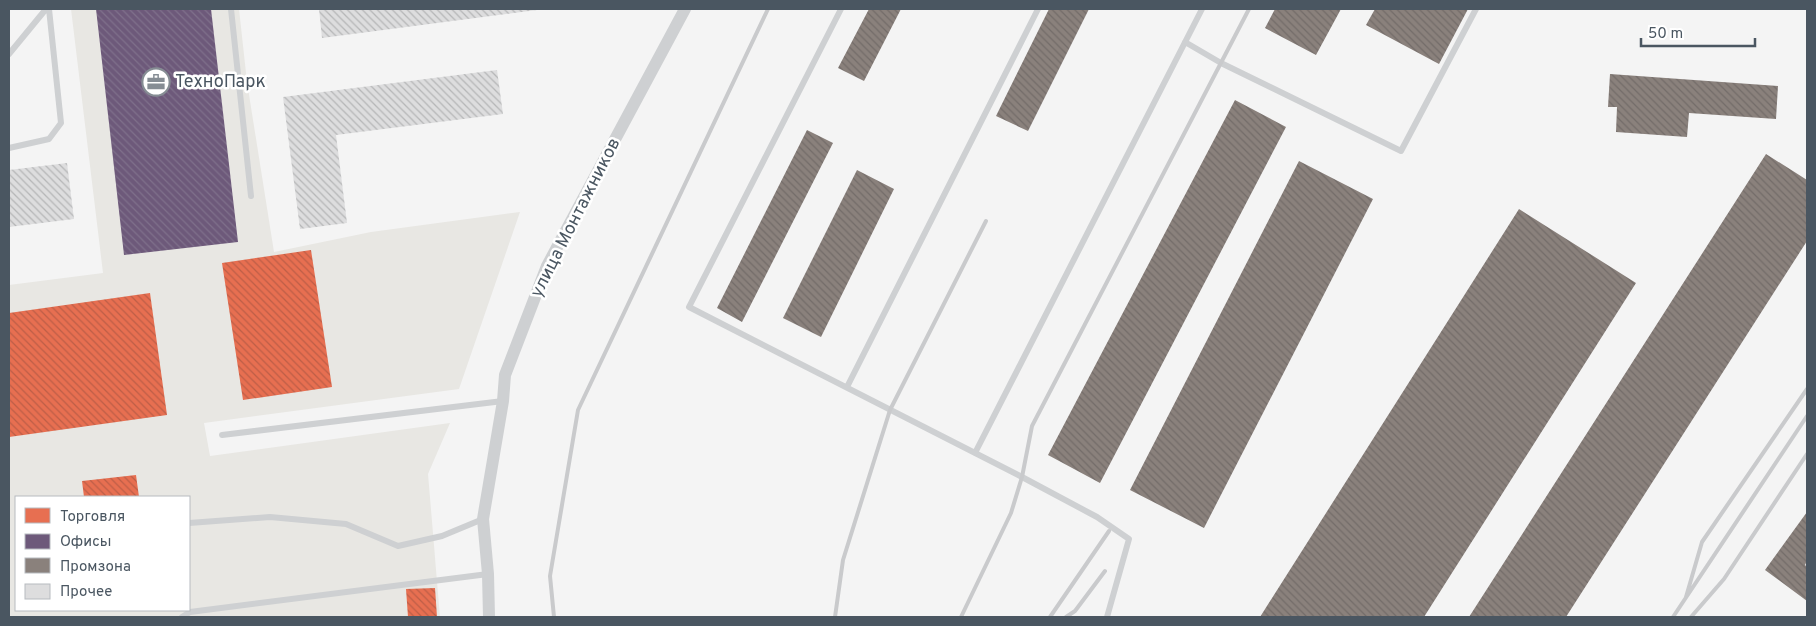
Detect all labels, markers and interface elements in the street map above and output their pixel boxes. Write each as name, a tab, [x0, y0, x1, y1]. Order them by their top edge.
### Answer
scale bar	[1641, 15, 1755, 47]
text: 50 m	[1648, 25, 1683, 44]
office icon: ТехноПарк	[141, 67, 171, 97]
place label: ТехноПарк	[175, 71, 266, 94]
street label: улица Монтажников	[526, 134, 626, 302]
legend	[15, 496, 190, 611]
text: Торговля	[60, 508, 125, 527]
text: Офисы	[60, 533, 111, 552]
text: Промзона	[60, 558, 131, 577]
text: Прочее	[60, 583, 112, 602]

